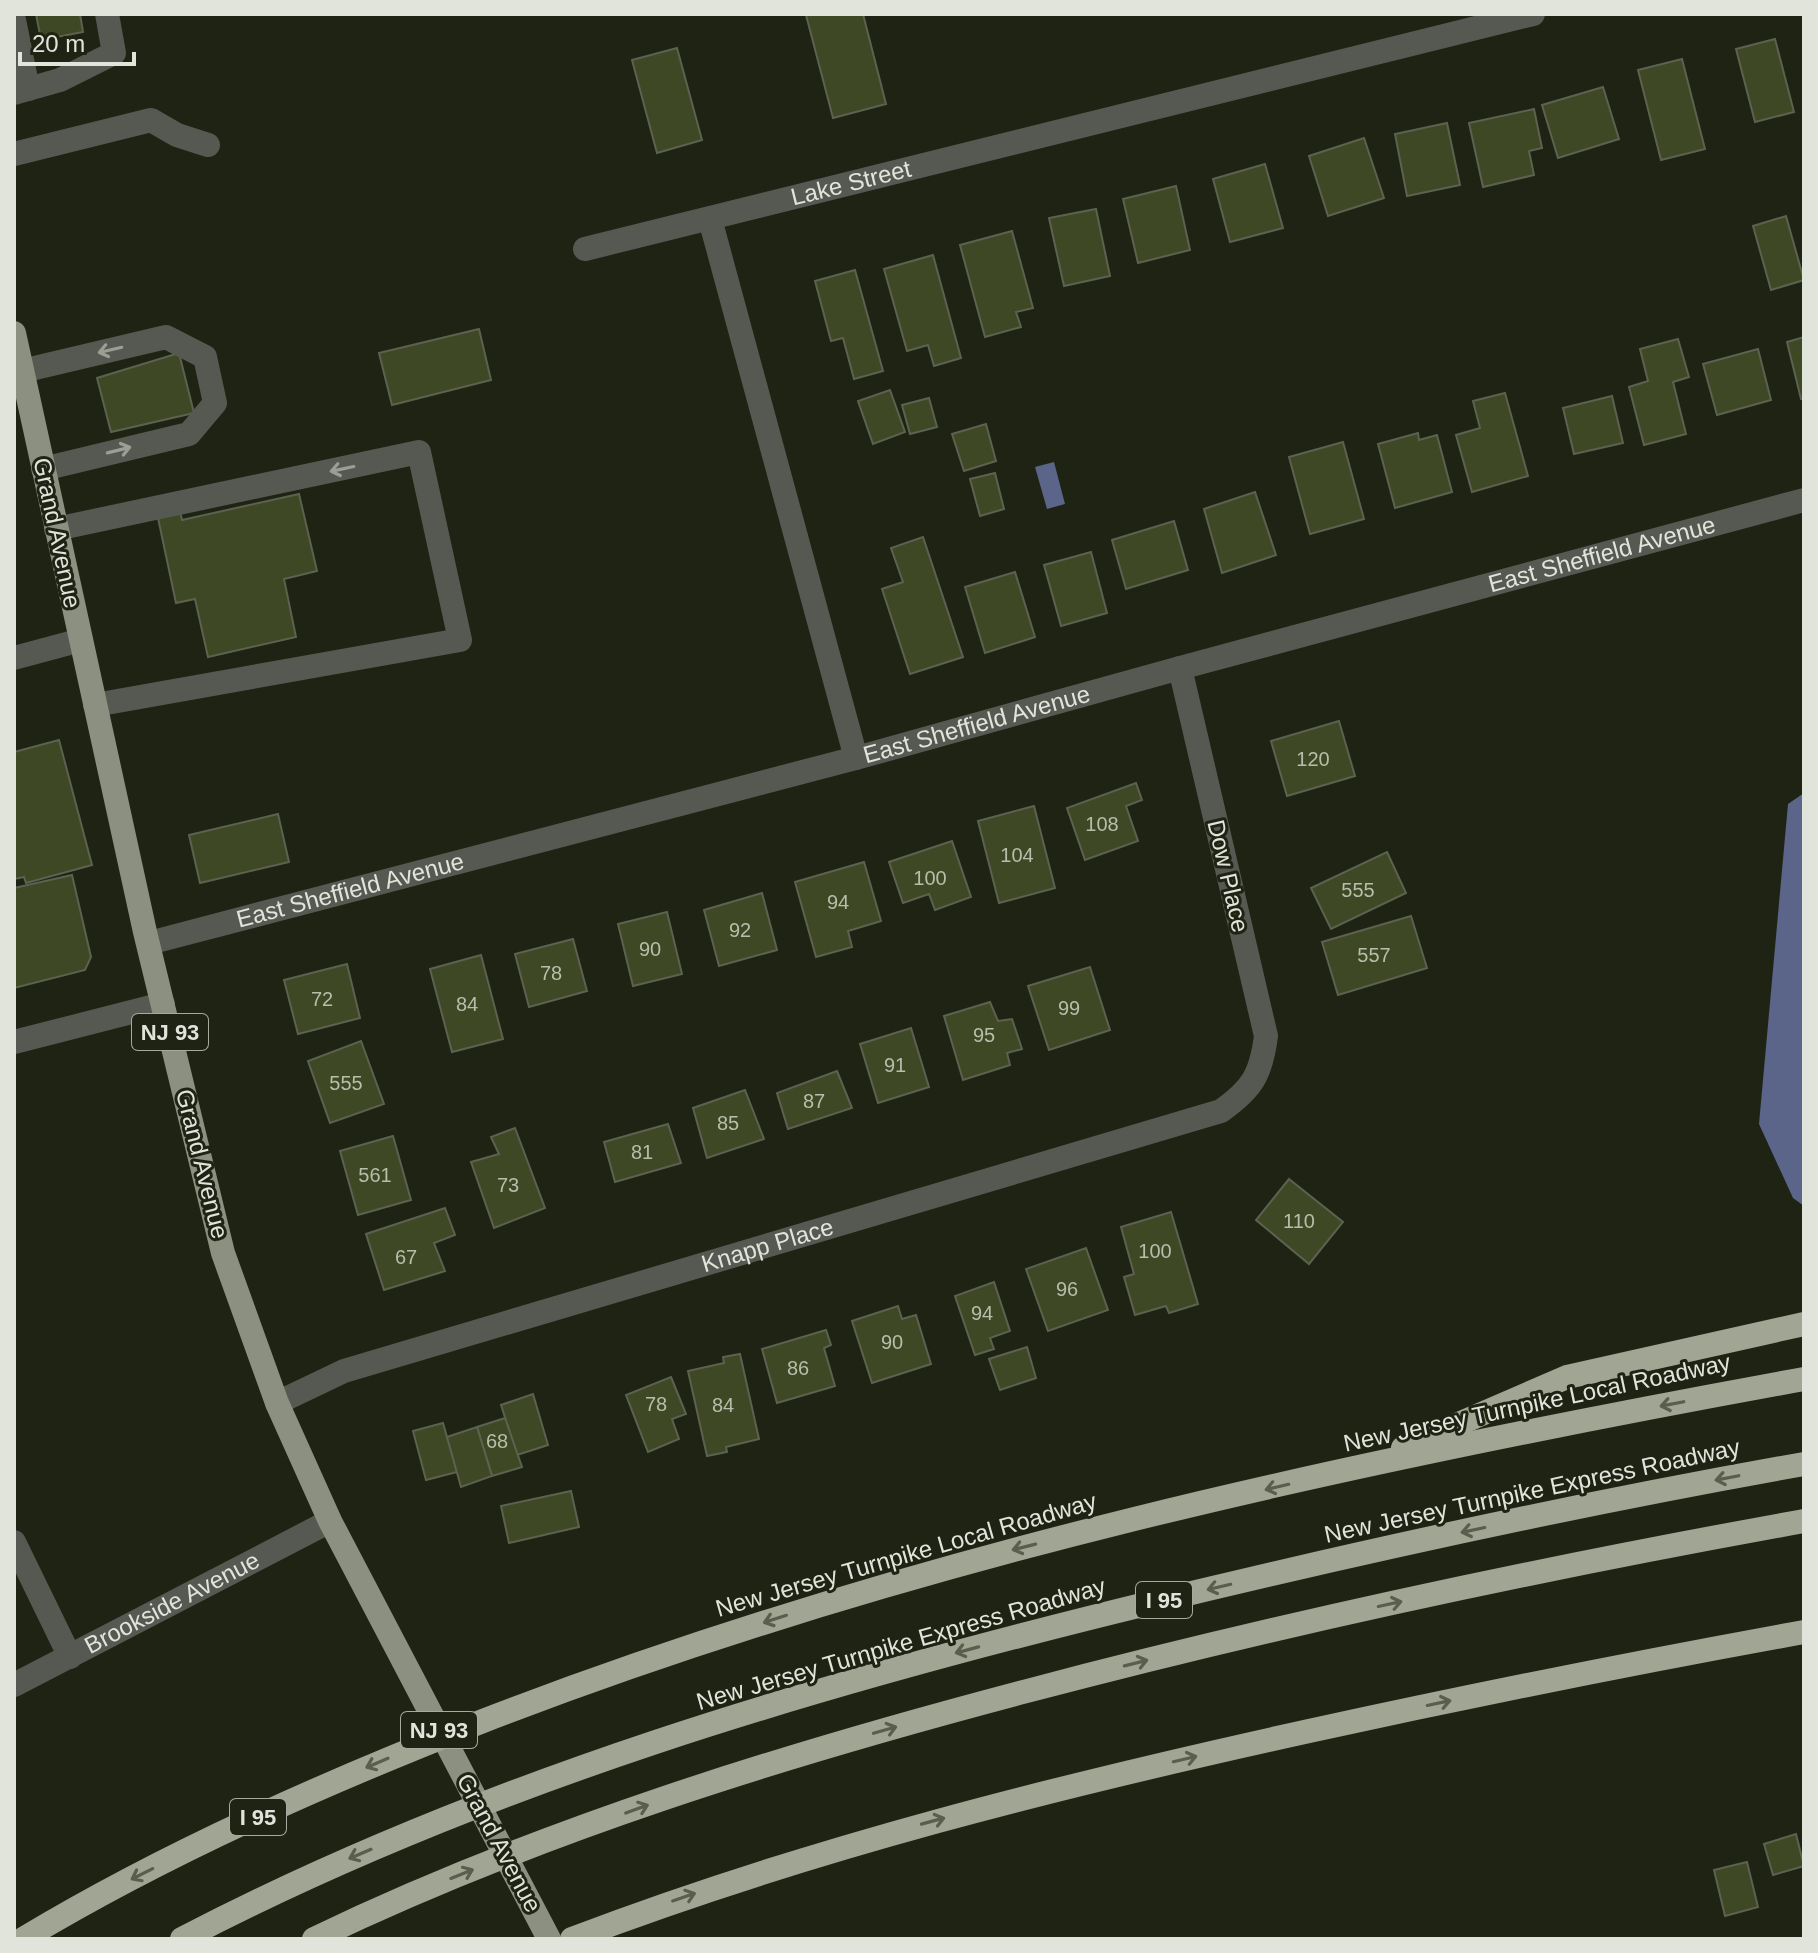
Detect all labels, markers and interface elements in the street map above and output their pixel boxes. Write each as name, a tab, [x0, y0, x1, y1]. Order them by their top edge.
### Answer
scale bar	[20, 16, 134, 66]
text: 20 m	[32, 30, 85, 57]
street label: Lake Street	[788, 155, 914, 210]
one-way arrow	[98, 344, 124, 359]
one-way arrow	[106, 442, 132, 457]
street label: Grand Avenue	[28, 455, 87, 611]
one-way arrow	[330, 462, 356, 477]
street label: East Sheffield Avenue	[1485, 510, 1718, 597]
street label: East Sheffield Avenue	[860, 680, 1093, 768]
house number: 120	[1296, 748, 1330, 770]
house number: 108	[1085, 813, 1119, 835]
street label: Dow Place	[1202, 817, 1255, 935]
house number: 104	[1000, 844, 1034, 866]
street label: East Sheffield Avenue	[233, 847, 467, 933]
house number: 100	[913, 867, 947, 889]
house number: 555	[1341, 879, 1375, 901]
house number: 94	[827, 891, 849, 913]
house number: 92	[729, 919, 751, 941]
house number: 90	[639, 938, 661, 960]
house number: 557	[1357, 944, 1391, 966]
house number: 78	[540, 962, 562, 984]
house number: 72	[311, 988, 333, 1010]
house number: 84	[456, 993, 478, 1015]
house number: 99	[1058, 997, 1080, 1019]
road number: NJ 93	[132, 1014, 208, 1050]
house number: 95	[973, 1024, 995, 1046]
house number: 91	[884, 1054, 906, 1076]
house number: 555	[329, 1072, 363, 1094]
street label: Grand Avenue	[171, 1086, 234, 1241]
house number: 87	[803, 1090, 825, 1112]
house number: 85	[717, 1112, 739, 1134]
house number: 81	[631, 1141, 653, 1163]
house number: 561	[358, 1164, 392, 1186]
house number: 73	[497, 1174, 519, 1196]
house number: 110	[1283, 1210, 1315, 1232]
street label: Knapp Place	[698, 1213, 837, 1277]
house number: 100	[1138, 1240, 1172, 1262]
house number: 67	[395, 1246, 417, 1268]
house number: 96	[1056, 1278, 1078, 1300]
house number: 94	[971, 1302, 993, 1324]
house number: 90	[881, 1331, 903, 1353]
street label: New Jersey Turnpike Local Roadway	[1341, 1348, 1733, 1457]
house number: 86	[787, 1357, 809, 1379]
house number: 78	[645, 1393, 667, 1415]
house number: 84	[712, 1394, 734, 1416]
one-way arrow	[1660, 1397, 1686, 1412]
house number: 68	[486, 1430, 508, 1452]
street label: New Jersey Turnpike Express Roadway	[1322, 1433, 1742, 1548]
one-way arrow	[1715, 1472, 1741, 1487]
one-way arrow	[1265, 1480, 1291, 1495]
street label: New Jersey Turnpike Local Roadway	[712, 1487, 1099, 1622]
one-way arrow	[1460, 1523, 1486, 1538]
one-way arrow	[1012, 1540, 1038, 1555]
street label: Brookside Avenue	[80, 1546, 264, 1659]
street label: New Jersey Turnpike Express Roadway	[693, 1572, 1108, 1715]
one-way arrow	[1206, 1580, 1232, 1595]
road number: I 95	[1136, 1582, 1192, 1618]
one-way arrow	[1376, 1596, 1402, 1611]
one-way arrow	[762, 1612, 788, 1627]
one-way arrow	[954, 1643, 980, 1658]
one-way arrow	[1123, 1654, 1149, 1669]
one-way arrow	[1426, 1695, 1452, 1710]
road number: NJ 93	[401, 1712, 477, 1748]
one-way arrow	[872, 1722, 898, 1737]
one-way arrow	[1172, 1750, 1198, 1765]
one-way arrow	[365, 1757, 390, 1772]
street label: Grand Avenue	[452, 1769, 547, 1917]
road number: I 95	[230, 1799, 286, 1835]
one-way arrow	[625, 1801, 649, 1815]
one-way arrow	[919, 1813, 945, 1828]
one-way arrow	[349, 1848, 373, 1863]
one-way arrow	[449, 1866, 474, 1880]
one-way arrow	[131, 1867, 155, 1883]
one-way arrow	[672, 1889, 697, 1904]

